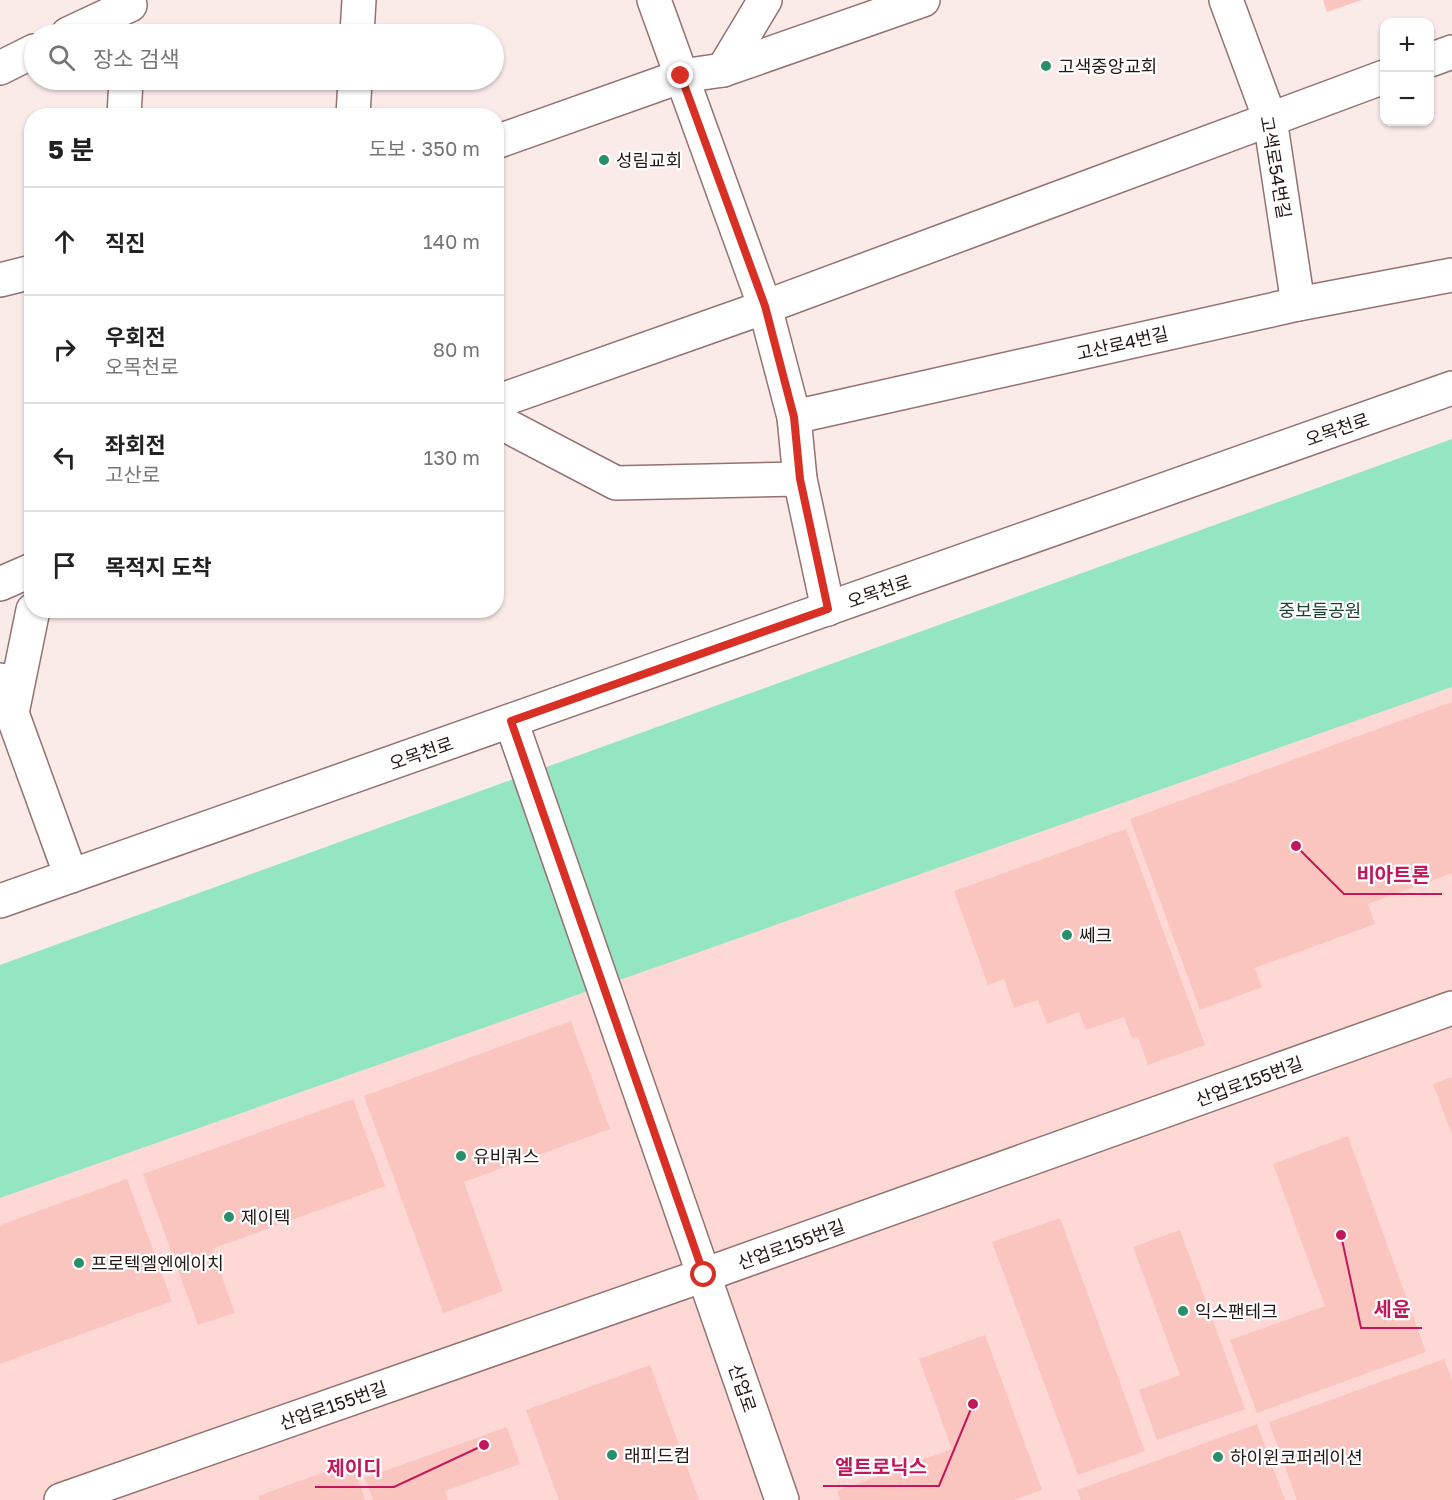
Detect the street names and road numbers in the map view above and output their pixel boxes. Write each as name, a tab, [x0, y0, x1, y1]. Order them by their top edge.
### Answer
street label: 고색로54번길	[1256, 114, 1296, 220]
street label: 고산로4번길	[1074, 322, 1170, 364]
street label: 오목천로	[1302, 408, 1372, 450]
street label: 오목천로	[844, 570, 914, 612]
street label: 오목천로	[386, 732, 456, 774]
street label: 산업로155번길	[1192, 1051, 1306, 1111]
street label: 산업로155번길	[734, 1214, 848, 1274]
street label: 산업로	[725, 1361, 761, 1415]
street label: 산업로155번길	[276, 1376, 390, 1434]

